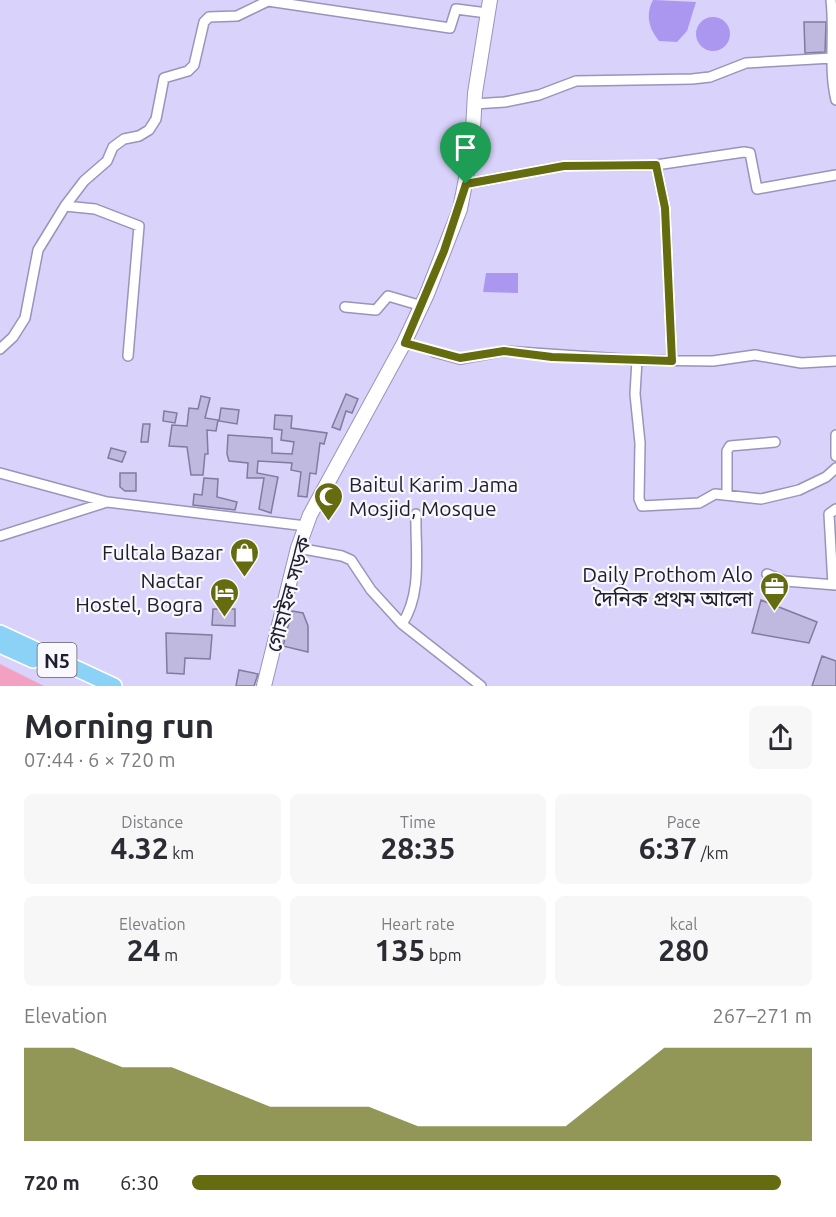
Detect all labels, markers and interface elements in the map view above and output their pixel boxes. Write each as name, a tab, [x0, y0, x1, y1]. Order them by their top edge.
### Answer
pin	[440, 122, 491, 184]
icon: arrive	[449, 131, 482, 164]
place label: Baitul Karim Jama Mosjid, Mosque	[349, 472, 518, 520]
mosque icon: Baitul Karim Jama Mosjid, Mosque	[312, 480, 344, 522]
street label: গোহাইল সড়ক	[261, 532, 315, 655]
shop icon: Fultala Bazar	[228, 536, 260, 578]
place label: Fultala Bazar	[102, 540, 223, 564]
place label: Daily Prothom Alo দৈনিক প্রথম আলো	[582, 562, 753, 610]
place label: Nactar Hostel, Bogra	[75, 568, 203, 616]
office icon: Daily Prothom Alo দৈনিক প্রথম আলো	[758, 570, 790, 612]
hotel icon: Nactar Hostel, Bogra	[208, 576, 240, 618]
road number: N5	[38, 643, 76, 677]
button: share	[749, 706, 812, 769]
text: Morning run	[24, 707, 214, 744]
text: 07:44 · 6 × 720 m	[24, 748, 176, 771]
text: Distance	[121, 813, 183, 831]
text: Time	[400, 813, 436, 831]
text: Pace	[667, 813, 701, 831]
text: 4.32	[110, 831, 169, 865]
text: 28:35	[380, 831, 456, 865]
text: 6:37	[639, 831, 697, 865]
text: km	[169, 844, 194, 862]
text: /km	[697, 844, 728, 862]
text: Elevation	[119, 915, 186, 933]
text: Heart rate	[381, 915, 455, 933]
text: kcal	[670, 915, 697, 933]
text: 24	[127, 933, 161, 967]
text: 135	[375, 933, 425, 967]
text: 280	[658, 933, 709, 967]
text: m	[161, 946, 178, 964]
text: bpm	[425, 946, 461, 964]
text: Elevation	[24, 1004, 107, 1027]
text: 267–271 m	[713, 1004, 812, 1027]
text: 720 m	[24, 1171, 80, 1194]
text: 6:30	[120, 1171, 159, 1194]

